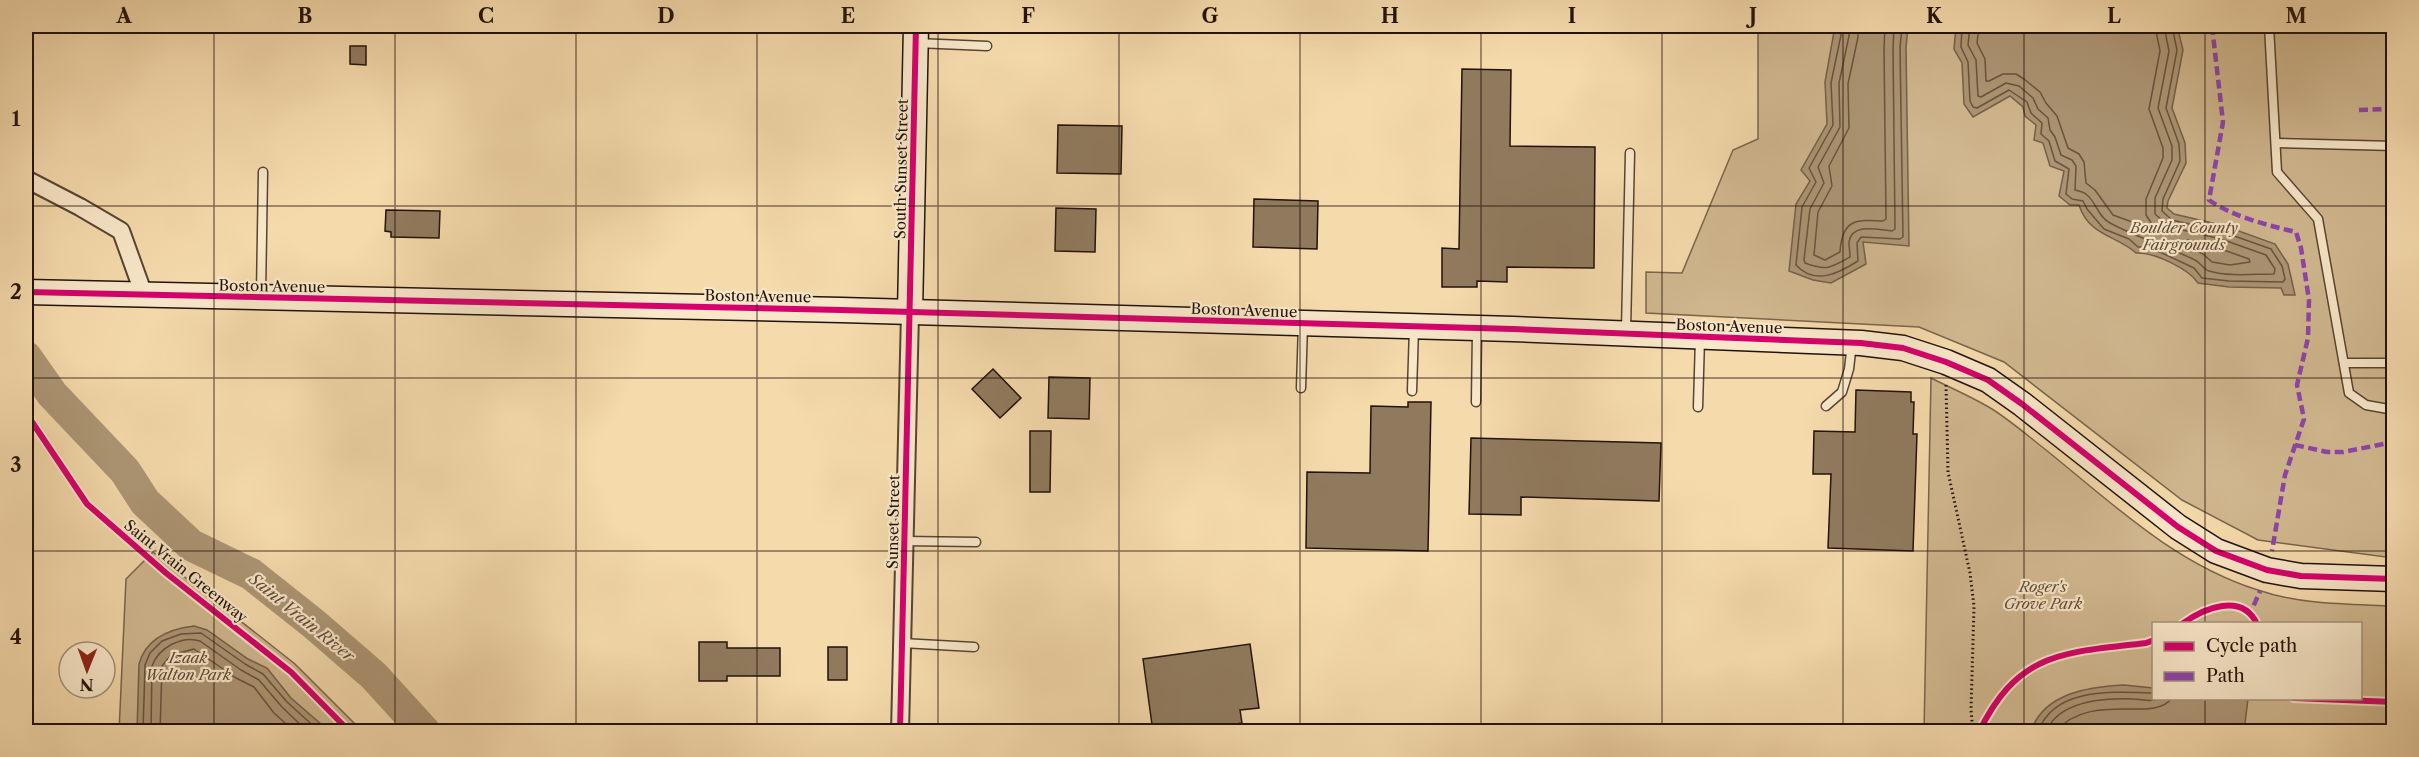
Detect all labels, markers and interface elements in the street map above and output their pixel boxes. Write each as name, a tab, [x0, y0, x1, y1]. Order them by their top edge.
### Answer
text: A	[115, 4, 132, 28]
text: B	[298, 4, 313, 28]
text: C	[478, 4, 494, 28]
text: D	[657, 4, 675, 28]
text: E	[841, 4, 855, 28]
text: F	[1021, 4, 1035, 28]
text: G	[1202, 4, 1219, 28]
text: H	[1381, 4, 1399, 28]
text: I	[1568, 4, 1576, 28]
text: J	[1745, 4, 1757, 28]
text: K	[1926, 4, 1943, 28]
text: L	[2107, 4, 2121, 28]
text: M	[2285, 4, 2307, 28]
street label: South Sunset Street	[890, 98, 912, 239]
text: 1	[12, 107, 21, 131]
park label: Boulder County Fairgrounds	[2129, 218, 2239, 254]
street label: Boston Avenue	[218, 276, 326, 296]
text: 2	[10, 280, 22, 304]
street label: Boston Avenue	[704, 286, 812, 306]
street label: Boston Avenue	[1190, 299, 1298, 321]
street label: Boston Avenue	[1675, 315, 1783, 337]
text: 3	[10, 453, 22, 477]
street label: Sunset Street	[883, 474, 903, 569]
street label: Saint Vrain Greenway	[121, 515, 252, 627]
water label: Saint Vrain River	[245, 568, 360, 666]
park label: Roger's Grove Park	[2004, 577, 2082, 613]
legend	[2152, 622, 2362, 700]
text: 4	[10, 625, 22, 649]
text: Cycle path	[2206, 635, 2297, 657]
north arrow	[57, 640, 117, 700]
park label: Izaak Walton Park	[145, 648, 231, 684]
text: Path	[2206, 665, 2245, 687]
text: N	[80, 675, 94, 695]

